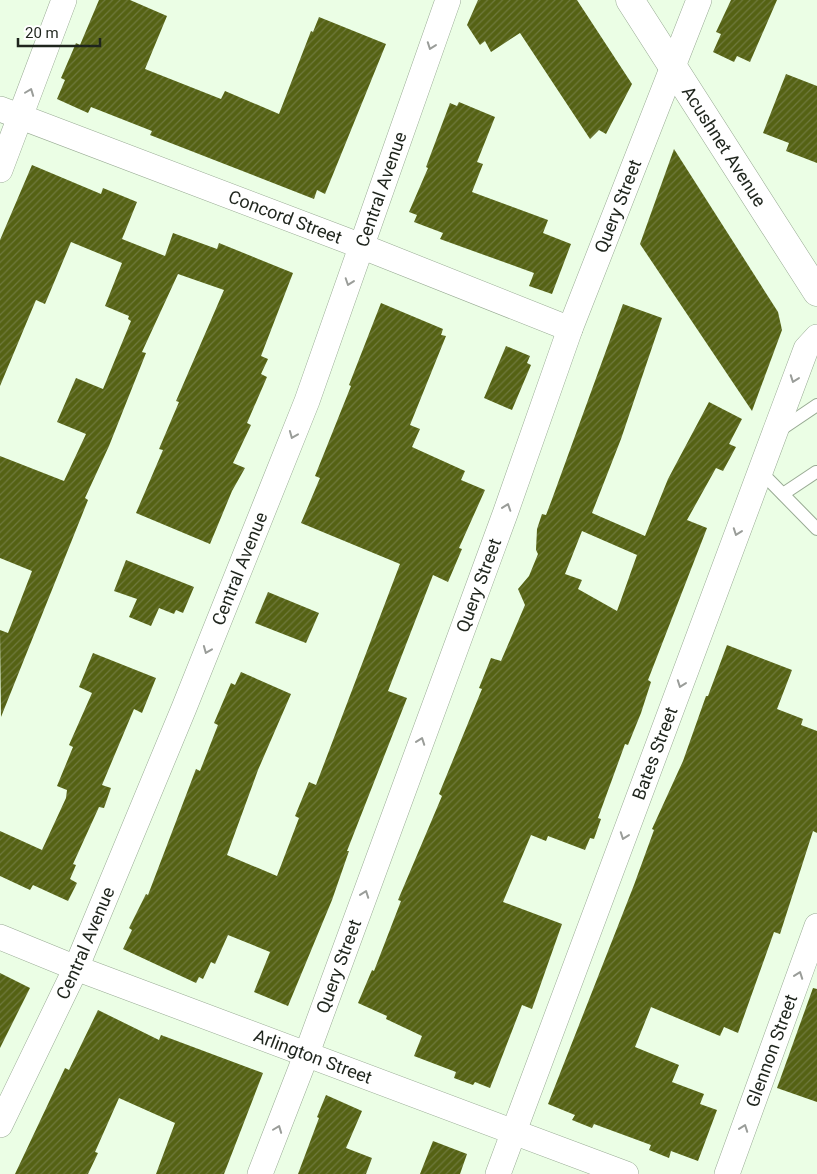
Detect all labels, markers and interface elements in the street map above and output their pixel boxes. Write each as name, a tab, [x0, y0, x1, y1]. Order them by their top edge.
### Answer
scale bar	[18, 15, 100, 47]
text: 20 m	[25, 24, 59, 42]
one-way arrow	[427, 41, 437, 50]
street label: Acushnet Avenue	[678, 82, 771, 210]
one-way arrow	[24, 88, 34, 97]
street label: Central Avenue	[351, 129, 411, 250]
street label: Query Street	[590, 156, 645, 256]
street label: Concord Street	[226, 186, 345, 248]
one-way arrow	[345, 277, 355, 286]
one-way arrow	[790, 375, 800, 383]
one-way arrow	[289, 430, 299, 438]
one-way arrow	[502, 503, 512, 512]
street label: Central Avenue	[207, 509, 271, 628]
one-way arrow	[733, 527, 743, 535]
street label: Query Street	[451, 535, 505, 635]
one-way arrow	[203, 646, 213, 654]
one-way arrow	[677, 679, 687, 688]
street label: Bates Street	[628, 704, 682, 803]
one-way arrow	[415, 738, 425, 746]
one-way arrow	[620, 831, 630, 840]
street label: Central Avenue	[51, 884, 119, 1003]
one-way arrow	[359, 890, 369, 899]
street label: Query Street	[311, 916, 365, 1016]
one-way arrow	[793, 972, 803, 980]
street label: Glennon Street	[741, 991, 801, 1110]
street label: Arlington Street	[251, 1025, 375, 1088]
one-way arrow	[738, 1124, 748, 1133]
one-way arrow	[272, 1125, 282, 1133]

